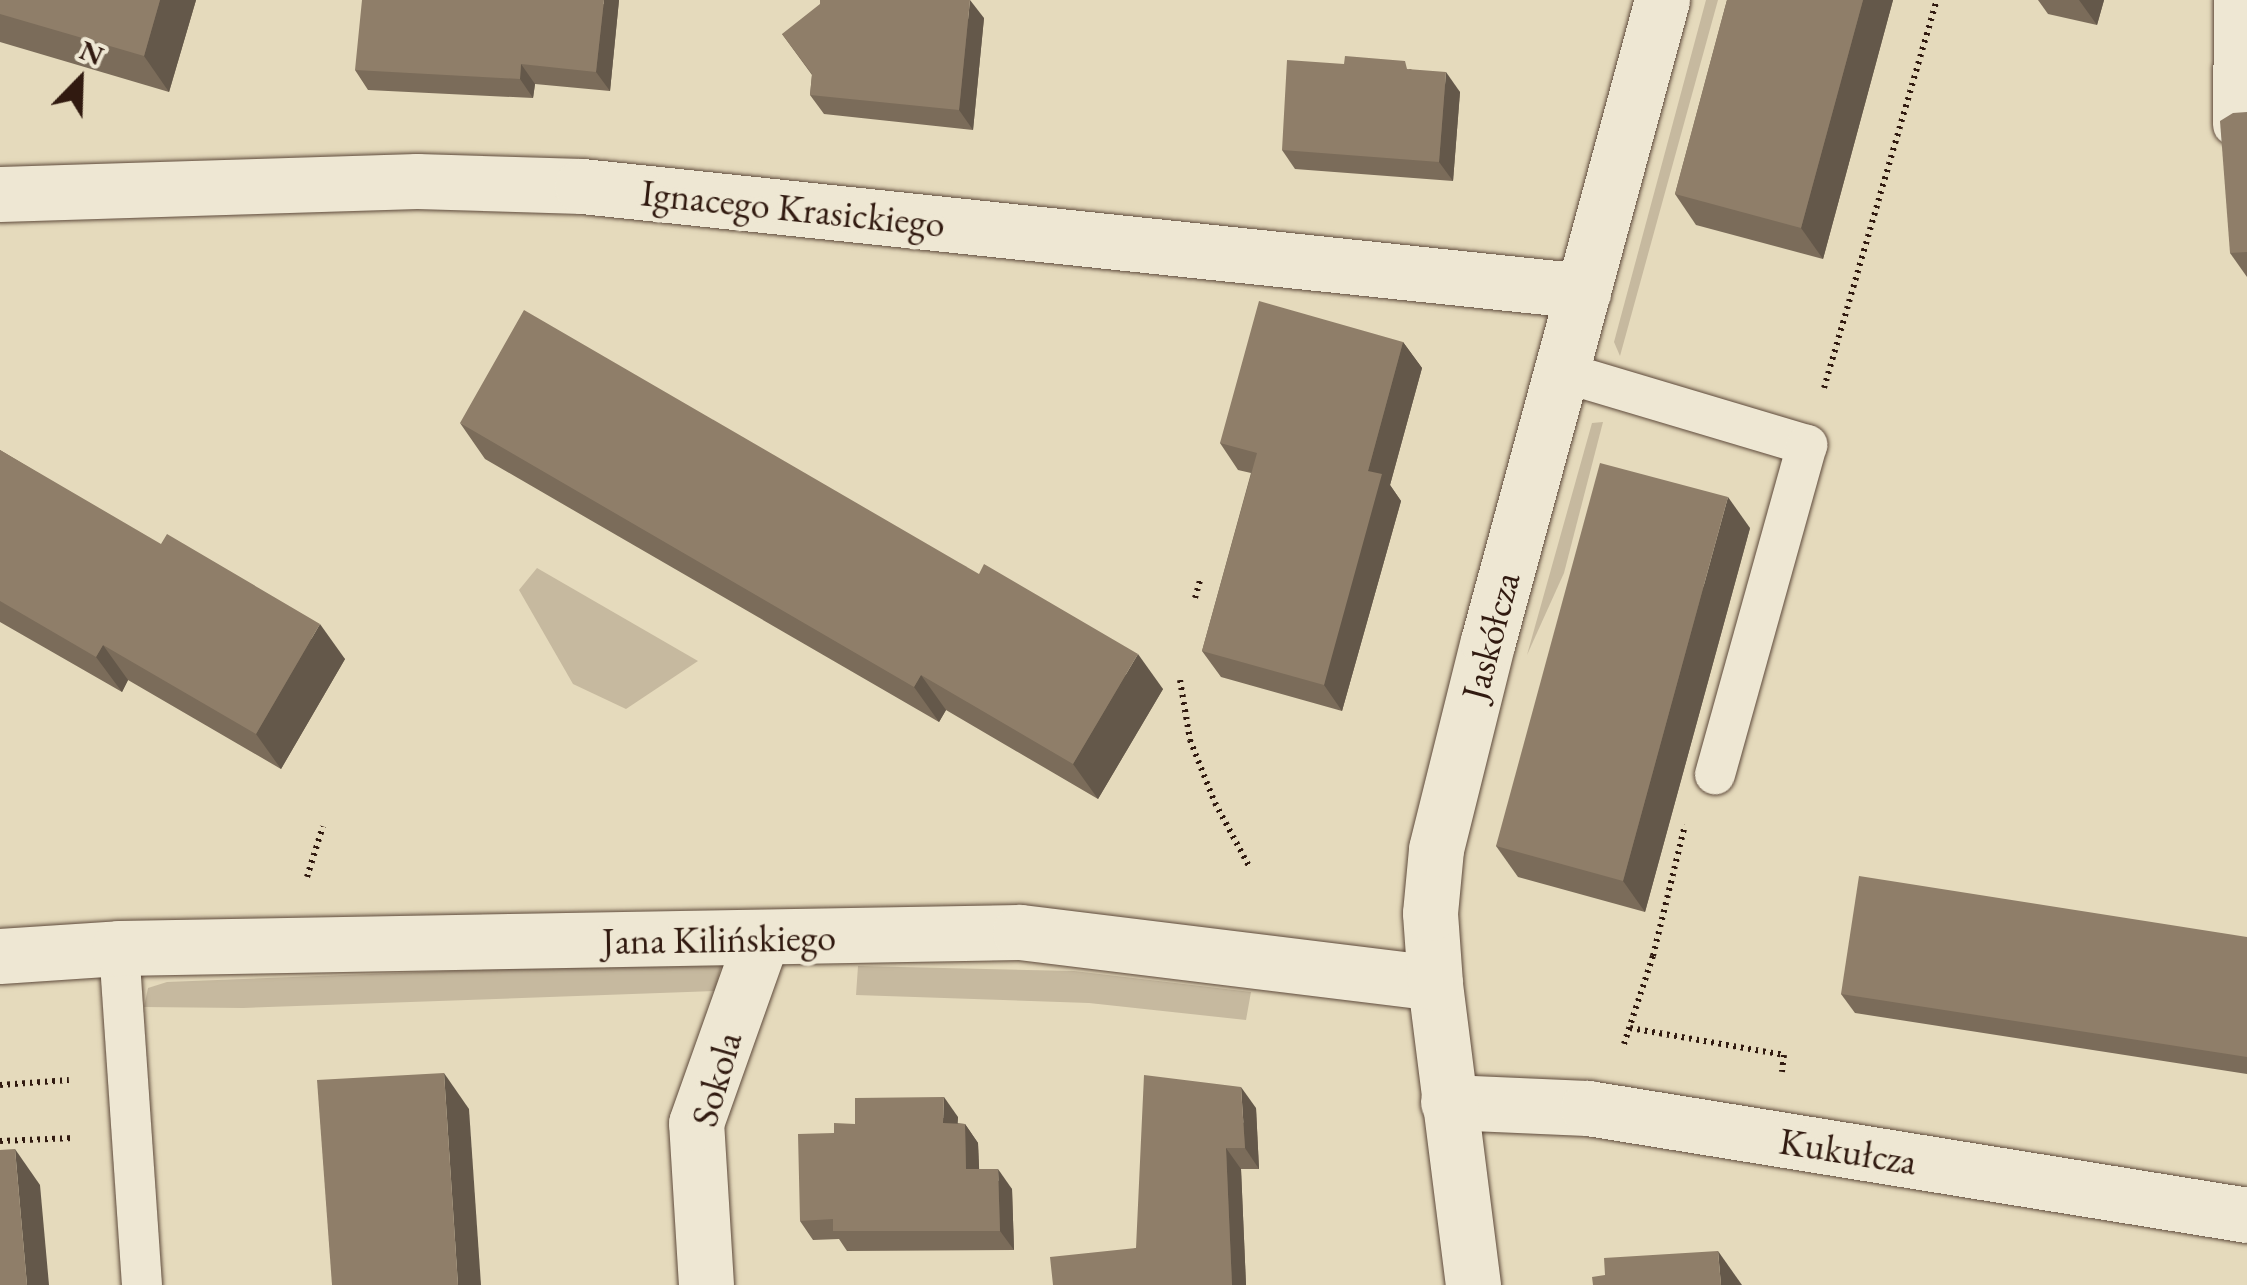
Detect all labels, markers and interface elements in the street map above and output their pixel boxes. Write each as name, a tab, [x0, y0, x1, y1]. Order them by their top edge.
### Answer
north arrow	[30, 30, 130, 130]
text: N	[74, 31, 109, 73]
street label: Ignacego Krasickiego	[639, 169, 947, 247]
street label: Jaskółcza	[1451, 567, 1529, 705]
street label: Jana Kilińskiego	[602, 914, 836, 964]
street label: Sokola	[681, 1026, 751, 1132]
street label: Kukułcza	[1776, 1118, 1920, 1184]

